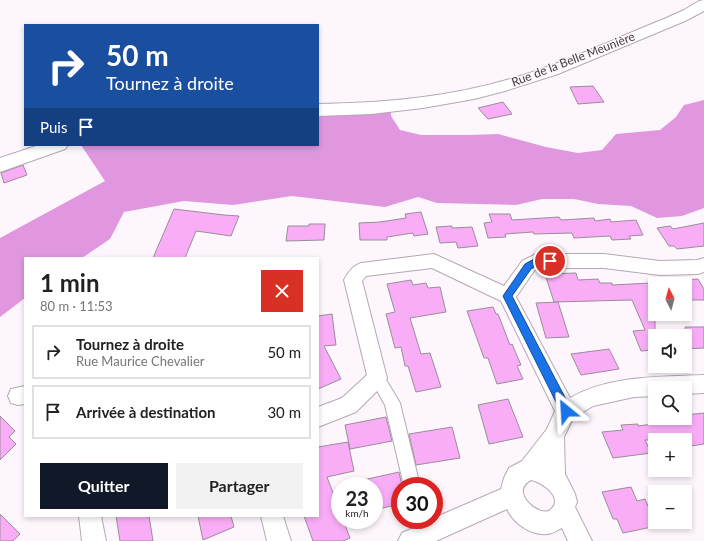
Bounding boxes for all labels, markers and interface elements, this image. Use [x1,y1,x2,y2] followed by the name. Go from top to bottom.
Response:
[509,29,637,89] street label: Rue de la Belle Meunière
[106,38,169,72] text: 50 m
[40,40,92,92] icon: right
[106,72,234,94] text: Tournez à droite
[75,116,97,138] icon: arrive
[40,118,67,136] text: Puis
[533,244,567,278] pin
[539,250,561,272] icon: arrive
[40,268,100,297] text: 1 min
[261,270,303,312] button: close
[648,277,692,321] north arrow
[648,277,692,529] map controls
[40,298,113,314] text: 80 m · 11:53
[648,329,692,373] button: sound
[76,335,184,353] text: Tournez à droite
[42,341,64,363] icon: right
[267,343,301,361] text: 50 m
[76,353,205,369] text: Rue Maurice Chevalier
[648,381,692,425] button: search
[545,390,587,432] position arrow
[42,401,64,423] icon: arrive
[76,403,215,421] text: Arrivée à destination
[267,403,301,421] text: 30 m
[648,433,692,477] button: +
[40,463,168,509] button: Quitter
[176,463,303,509] button: Partager
[391,477,443,529] speed limit sign: 30
[648,485,692,529] button: −
[345,486,369,510] text: 23
[345,507,369,519] text: km/h

